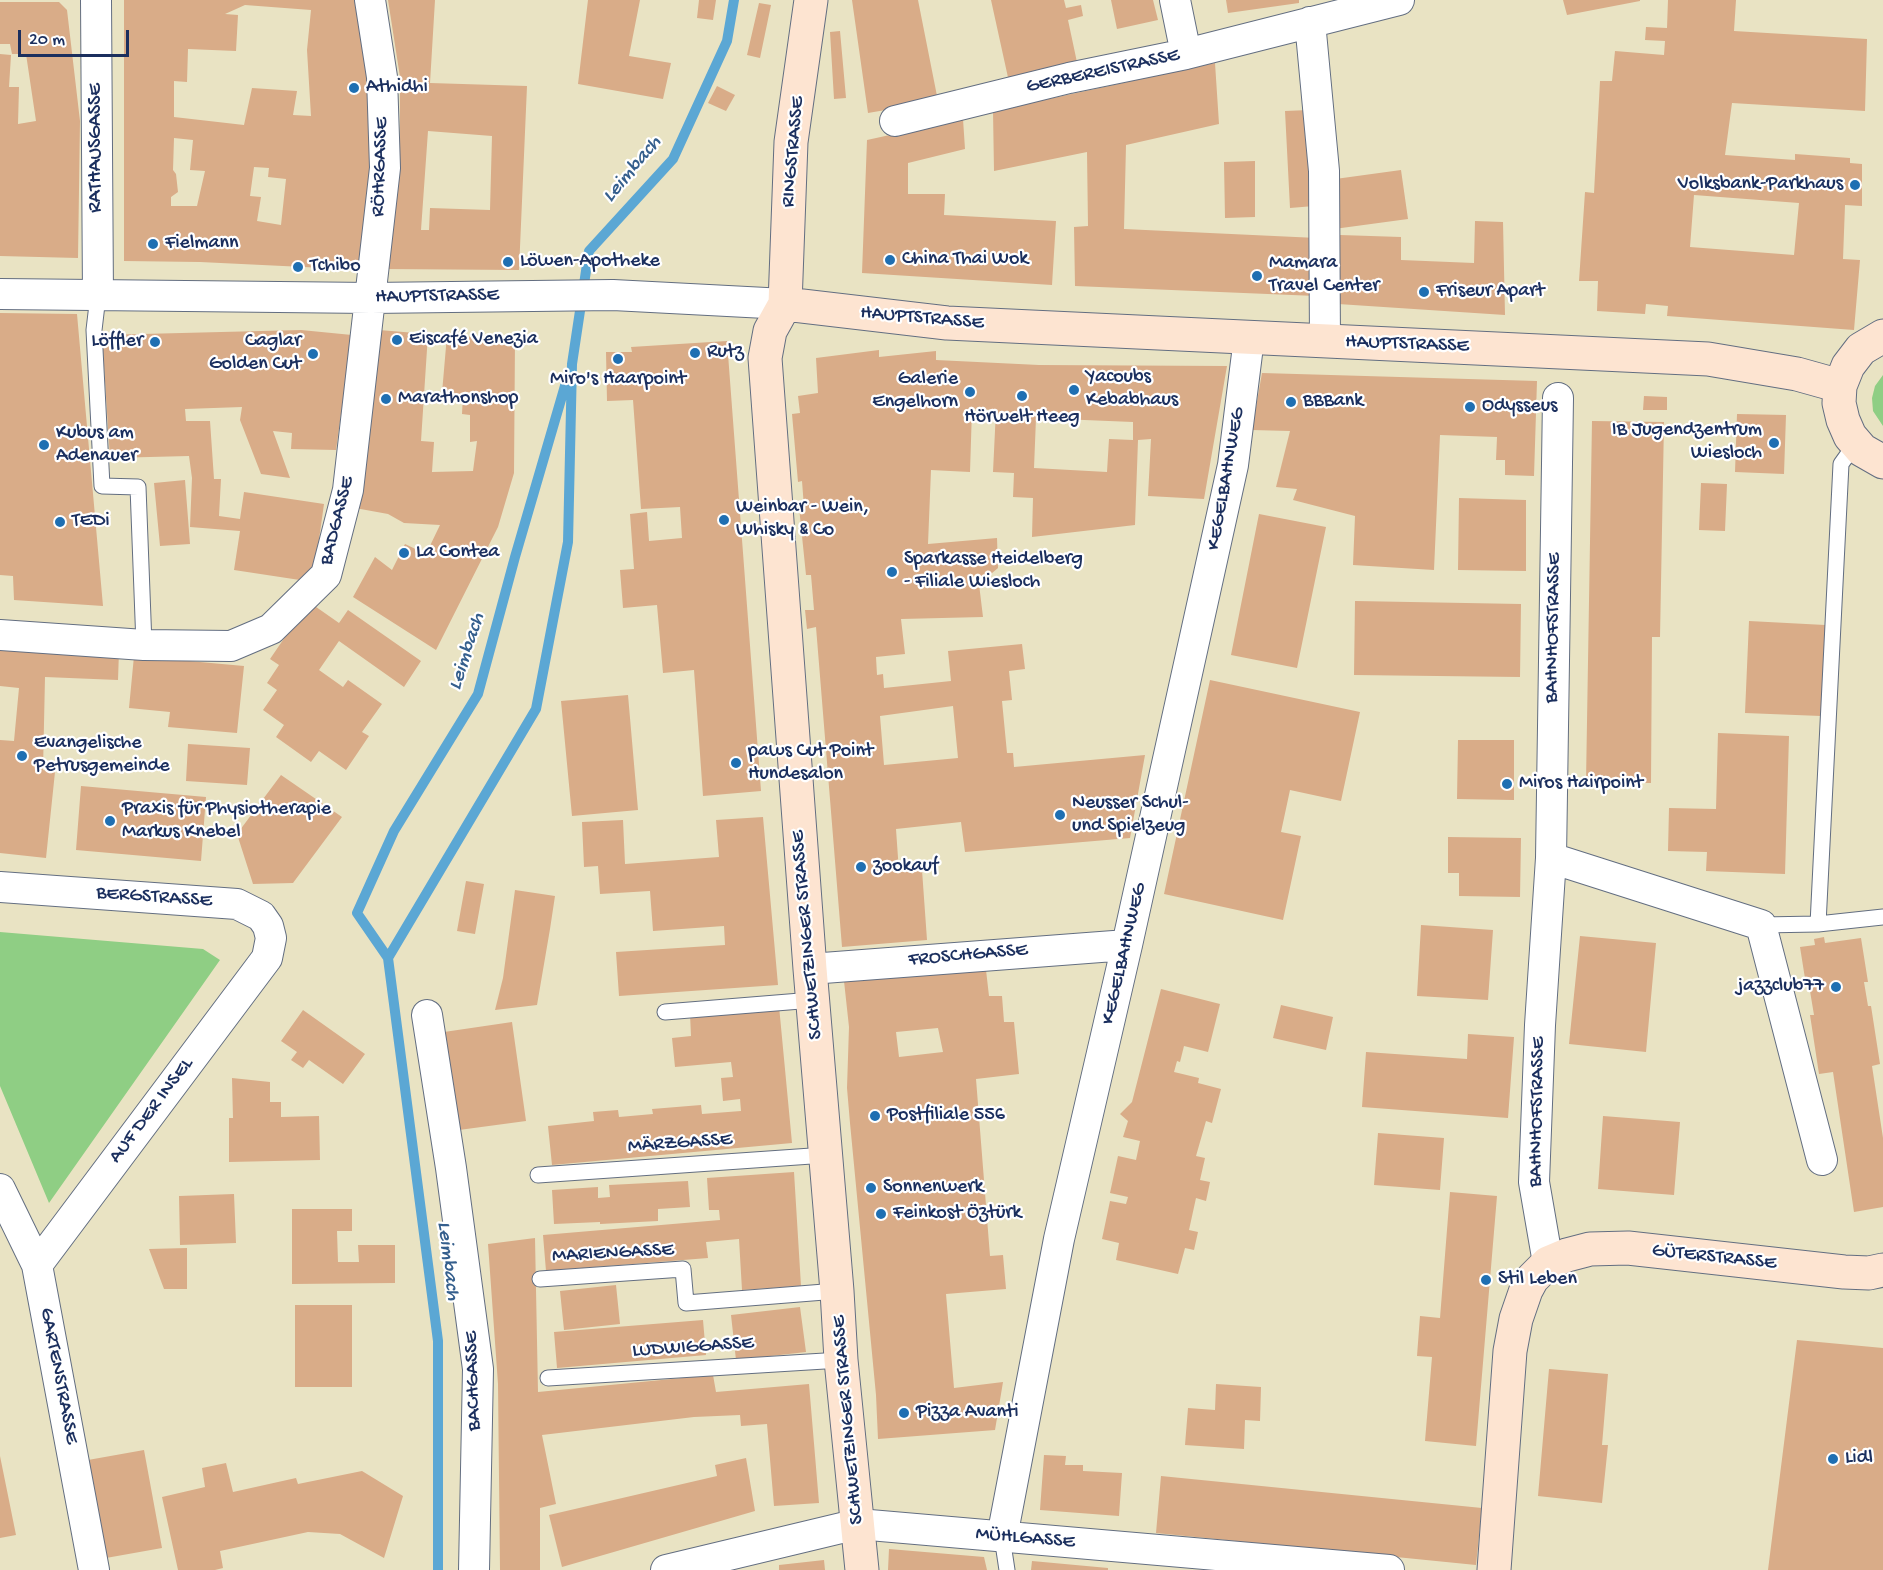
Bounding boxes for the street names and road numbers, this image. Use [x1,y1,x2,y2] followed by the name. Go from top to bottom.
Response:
[1024,44,1182,100] street label: GERBEREISTRASSE
[85,83,109,213] street label: RATHAUSGASSE
[777,96,811,208] street label: RINGSTRASSE
[367,117,395,217] street label: RÖHRGASSE
[375,284,499,310] street label: HAUPTSTRASSE
[859,302,985,336] street label: HAUPTSTRASSE
[1345,331,1469,359] street label: HAUPTSTRASSE
[1203,406,1251,552] street label: KEGELBAHNWEG
[315,474,361,568] street label: BADGASSE
[1541,553,1567,703] street label: BAHNHOFSTRASSE
[787,829,829,1041] street label: SCHWETZINGER STRASSE
[1097,881,1153,1027] street label: KEGELBAHNWEG
[95,882,213,914] street label: BERGSTRASSE
[907,939,1029,973] street label: FROSCHGASSE
[1525,1037,1551,1187] street label: BAHNHOFSTRASSE
[105,1053,199,1169] street label: AUF DER INSEL
[627,1128,733,1160] street label: MÄRZGASSE
[552,1239,674,1269] street label: MARIENGASSE
[1651,1240,1777,1276] street label: GÜTERSTRASSE
[33,1306,83,1446] street label: GARTENSTRASSE
[828,1314,870,1526] street label: SCHWETZINGER STRASSE
[460,1331,488,1431] street label: BACHGASSE
[631,1332,755,1364] street label: LUDWIGGASSE
[974,1523,1076,1555] street label: MÜHLGASSE

